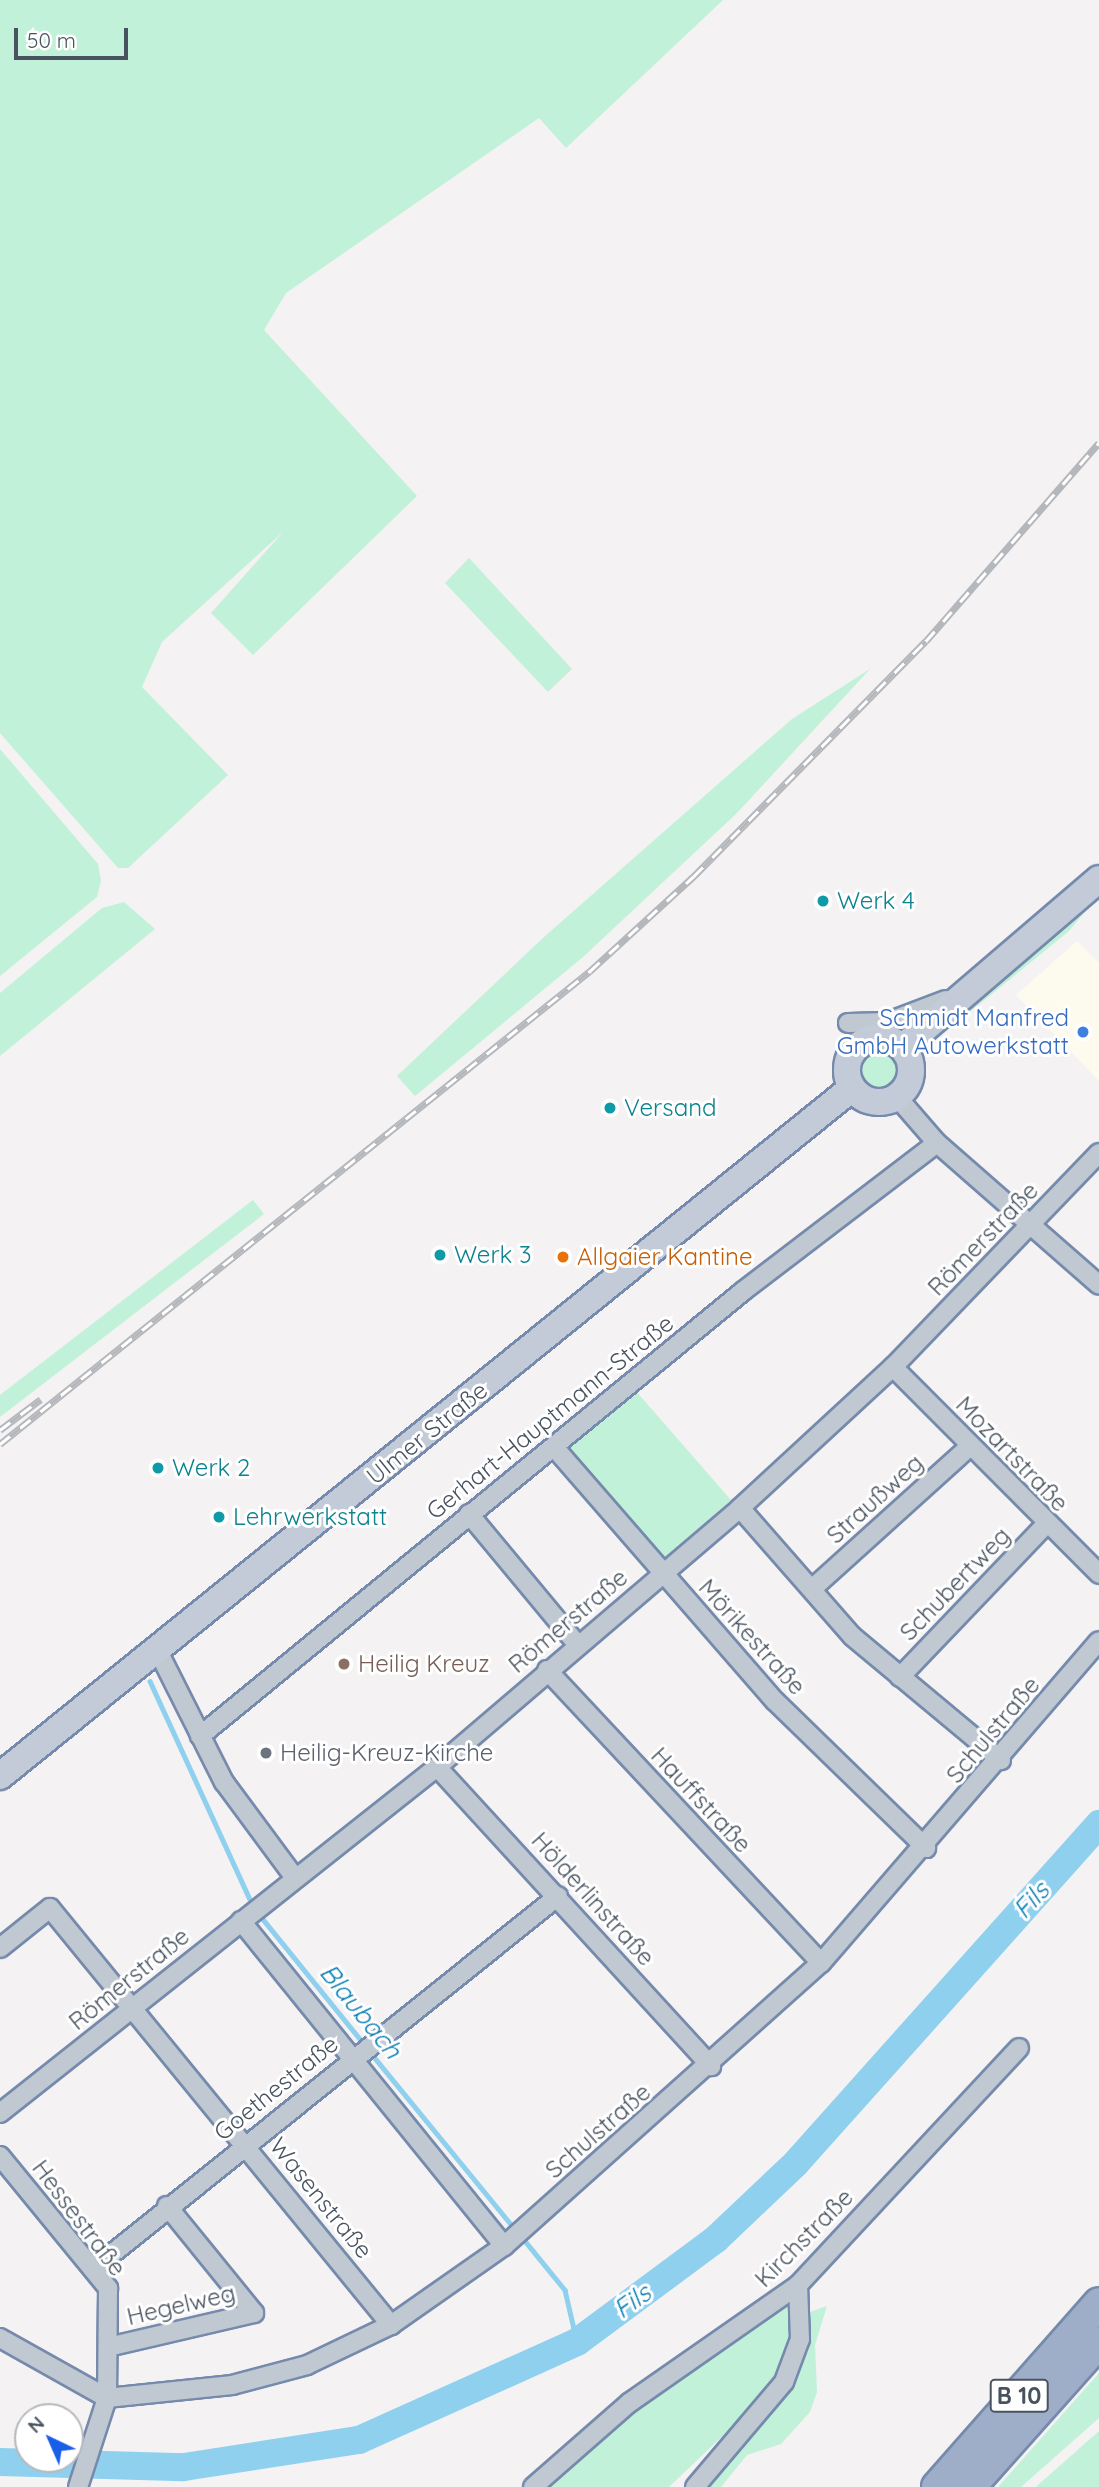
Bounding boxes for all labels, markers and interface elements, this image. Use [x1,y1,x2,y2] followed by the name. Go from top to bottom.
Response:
[18,14,131,58] scale bar
[27,27,76,53] text: 50 m
[837,887,915,915] place label: Werk 4
[815,893,831,909] marker: Werk 4
[837,1004,1069,1060] place label: Schmidt Manfred GmbH Autowerkstatt
[1075,1024,1091,1040] marker: Schmidt Manfred GmbH Autowerkstatt
[624,1094,717,1122] place label: Versand
[602,1100,618,1116] marker: Versand
[922,1176,1044,1302] street label: Römerstraße
[454,1241,532,1269] place label: Werk 3
[577,1243,753,1271] place label: Allgaier Kantine
[432,1247,448,1263] marker: Werk 3
[555,1249,571,1265] marker: Allgaier Kantine
[421,1309,679,1525] street label: Gerhart-Hauptmann-Straße
[361,1376,493,1490] street label: Ulmer Straße
[950,1390,1074,1518] street label: Mozartstraße
[821,1448,929,1550] street label: Straußweg
[172,1454,250,1482] place label: Werk 2
[150,1460,166,1476] marker: Werk 2
[233,1503,387,1531] place label: Lehrwerkstatt
[211,1509,227,1525] marker: Lehrwerkstatt
[894,1521,1016,1647] street label: Schubertweg
[503,1563,633,1679] street label: Römerstraße
[693,1573,811,1701] street label: Mörikestraße
[358,1650,490,1678] place label: Heilig Kreuz
[336,1656,352,1672] marker: Heilig Kreuz
[940,1671,1046,1789] street label: Schulstraße
[280,1739,493,1767] place label: Heilig-Kreuz-Kirche
[645,1741,757,1859] street label: Hauffstraße
[258,1745,274,1761] marker: Heilig-Kreuz-Kirche
[525,1826,661,1972] street label: Hölderlinstraße
[1007,1875,1055,1925] water label: Fils
[63,1922,195,2036] street label: Römerstraße
[313,1957,409,2065] water label: Blaubach
[208,2029,344,2147] street label: Goethestraße
[540,2078,656,2184] street label: Schulstraße
[263,2132,379,2264] street label: Wasenstraße
[26,2154,132,2282] street label: Hessestraße
[749,2183,859,2293] street label: Kirchstraße
[607,2277,657,2325] water label: Fils
[124,2279,238,2331] street label: Hegelweg
[989,2376,1049,2416] road number: B 10
[14,2403,84,2473] north arrow
[22,2411,49,2438] text: N

